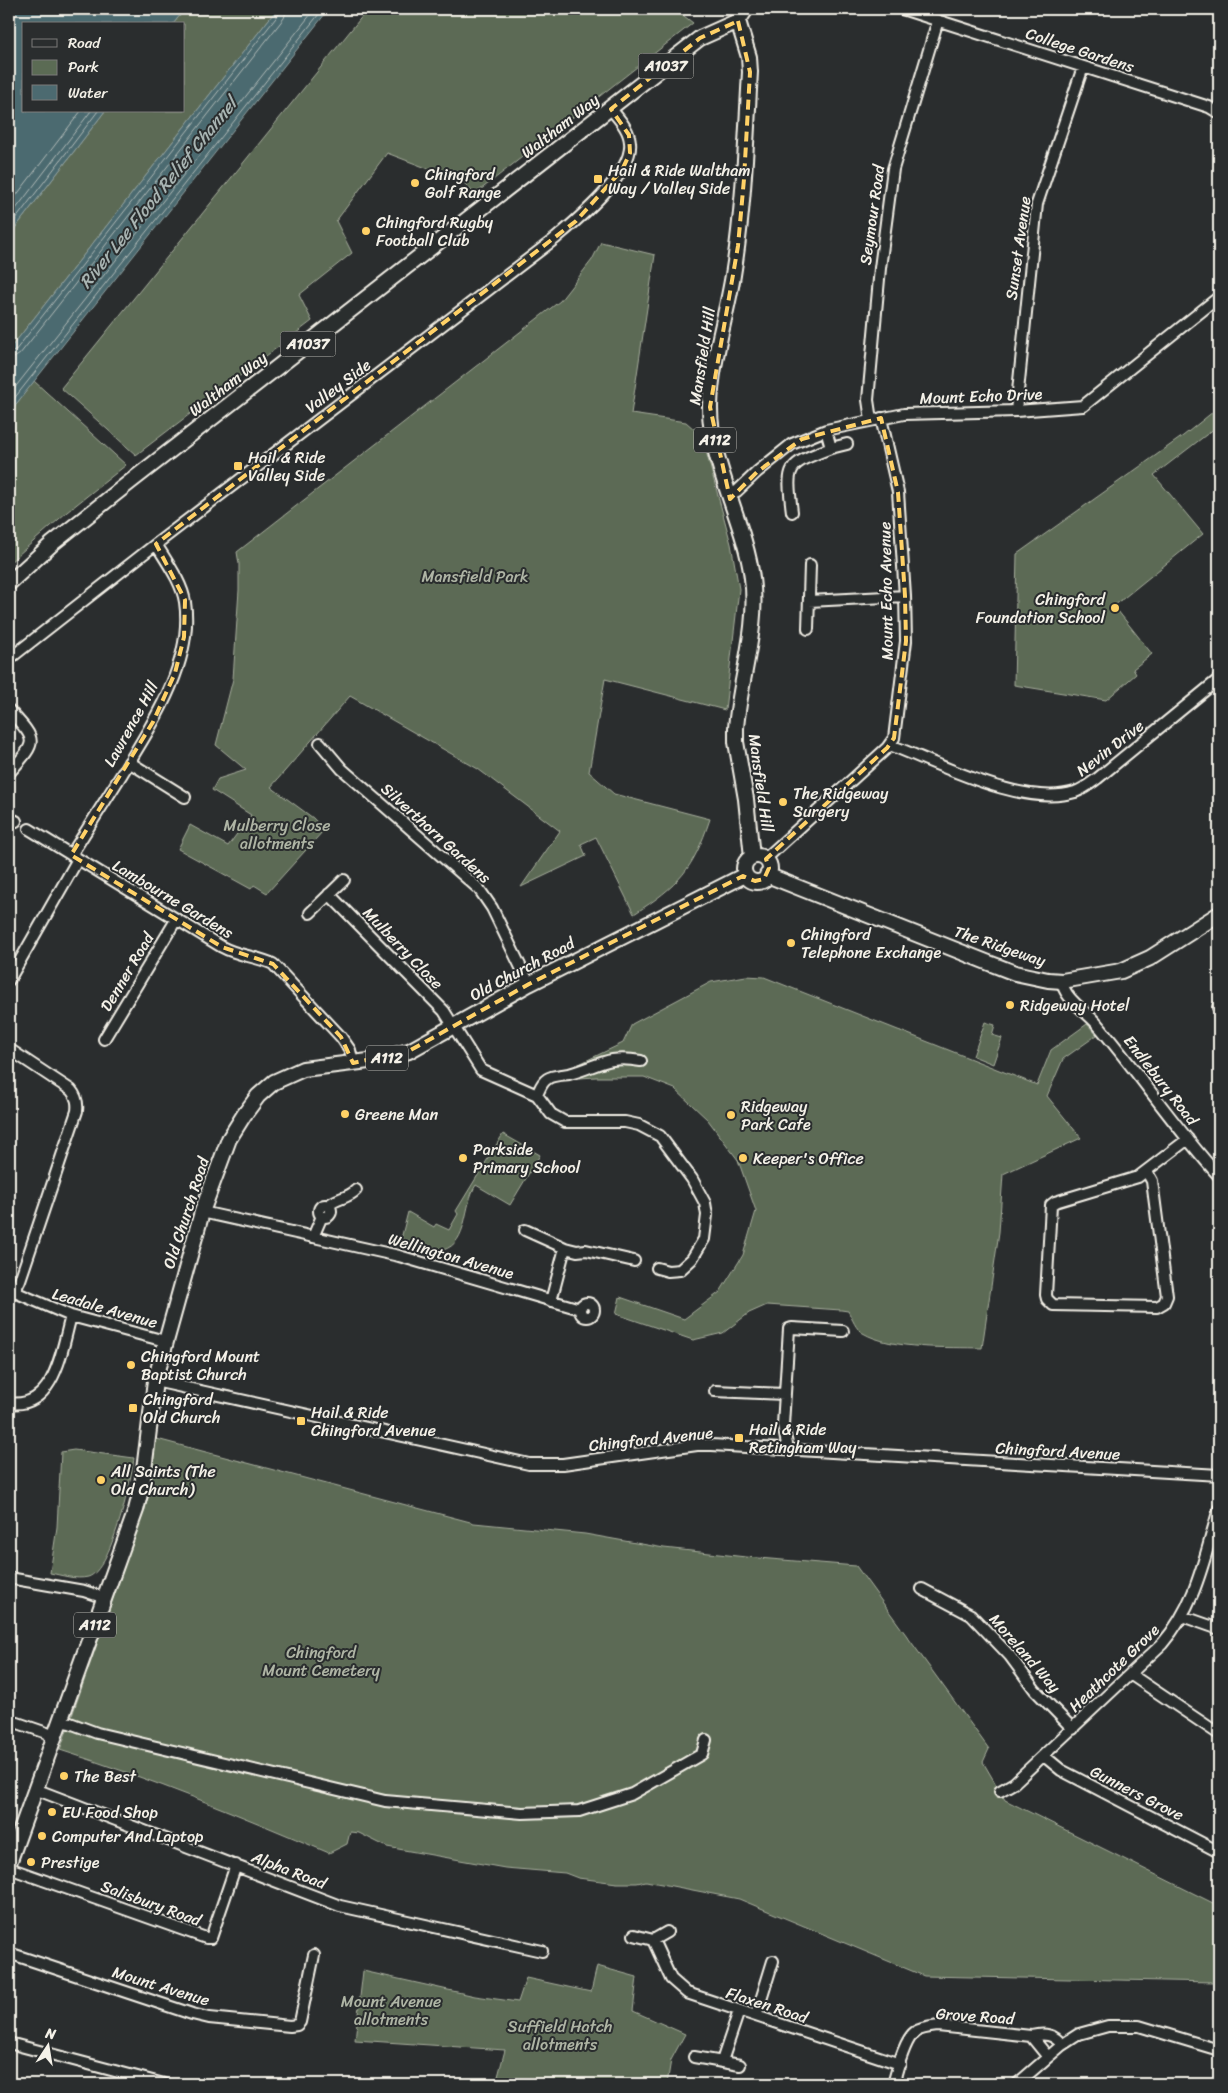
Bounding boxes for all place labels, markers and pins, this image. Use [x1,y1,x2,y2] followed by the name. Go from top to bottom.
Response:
[608,156,751,203] place label: Hail & Ride Waltham Way / Valley Side
[425,160,501,207] place label: Chingford Golf Range
[592,173,604,185] marker: Hail & Ride Waltham Way / Valley Side
[409,177,421,189] marker: Chingford Golf Range
[376,208,494,255] place label: Chingford Rugby Football Club
[360,225,372,237] marker: Chingford Rugby Football Club
[248,443,326,490] place label: Hail & Ride Valley Side
[232,460,244,472] marker: Hail & Ride Valley Side
[976,585,1107,632] place label: Chingford Foundation School
[1109,602,1121,614] marker: Chingford Foundation School
[793,779,889,826] place label: The Ridgeway Surgery
[777,796,789,808] marker: The Ridgeway Surgery
[801,920,941,967] place label: Chingford Telephone Exchange
[785,937,797,949] marker: Chingford Telephone Exchange
[1020,991,1130,1020] place label: Ridgeway Hotel
[1004,999,1016,1011] marker: Ridgeway Hotel
[741,1092,811,1139] place label: Ridgeway Park Cafe
[355,1100,439,1129] place label: Greene Man
[339,1108,351,1120] marker: Greene Man
[725,1109,737,1121] marker: Ridgeway Park Cafe
[473,1135,581,1182] place label: Parkside Primary School
[753,1144,864,1173] place label: Keeper's Office
[457,1152,469,1164] marker: Parkside Primary School
[737,1152,749,1164] marker: Keeper's Office
[141,1342,260,1389] place label: Chingford Mount Baptist Church
[125,1359,137,1371] marker: Chingford Mount Baptist Church
[143,1385,220,1432] place label: Chingford Old Church
[311,1398,436,1445] place label: Hail & Ride Chingford Avenue
[127,1402,139,1414] marker: Chingford Old Church
[295,1415,307,1427] marker: Hail & Ride Chingford Avenue
[749,1415,857,1462] place label: Hail & Ride Retingham Way
[733,1432,745,1444] marker: Hail & Ride Retingham Way
[110,1457,216,1504] place label: All Saints (The Old Church)
[95,1474,107,1486] marker: All Saints (The Old Church)
[74,1762,137,1791] place label: The Best
[58,1770,70,1782] marker: The Best
[62,1798,158,1827] place label: EU Food Shop
[46,1806,58,1818] marker: EU Food Shop
[52,1822,204,1851] place label: Computer And Laptop
[36,1830,48,1842] marker: Computer And Laptop
[41,1848,100,1877] place label: Prestige
[25,1856,37,1868] marker: Prestige

